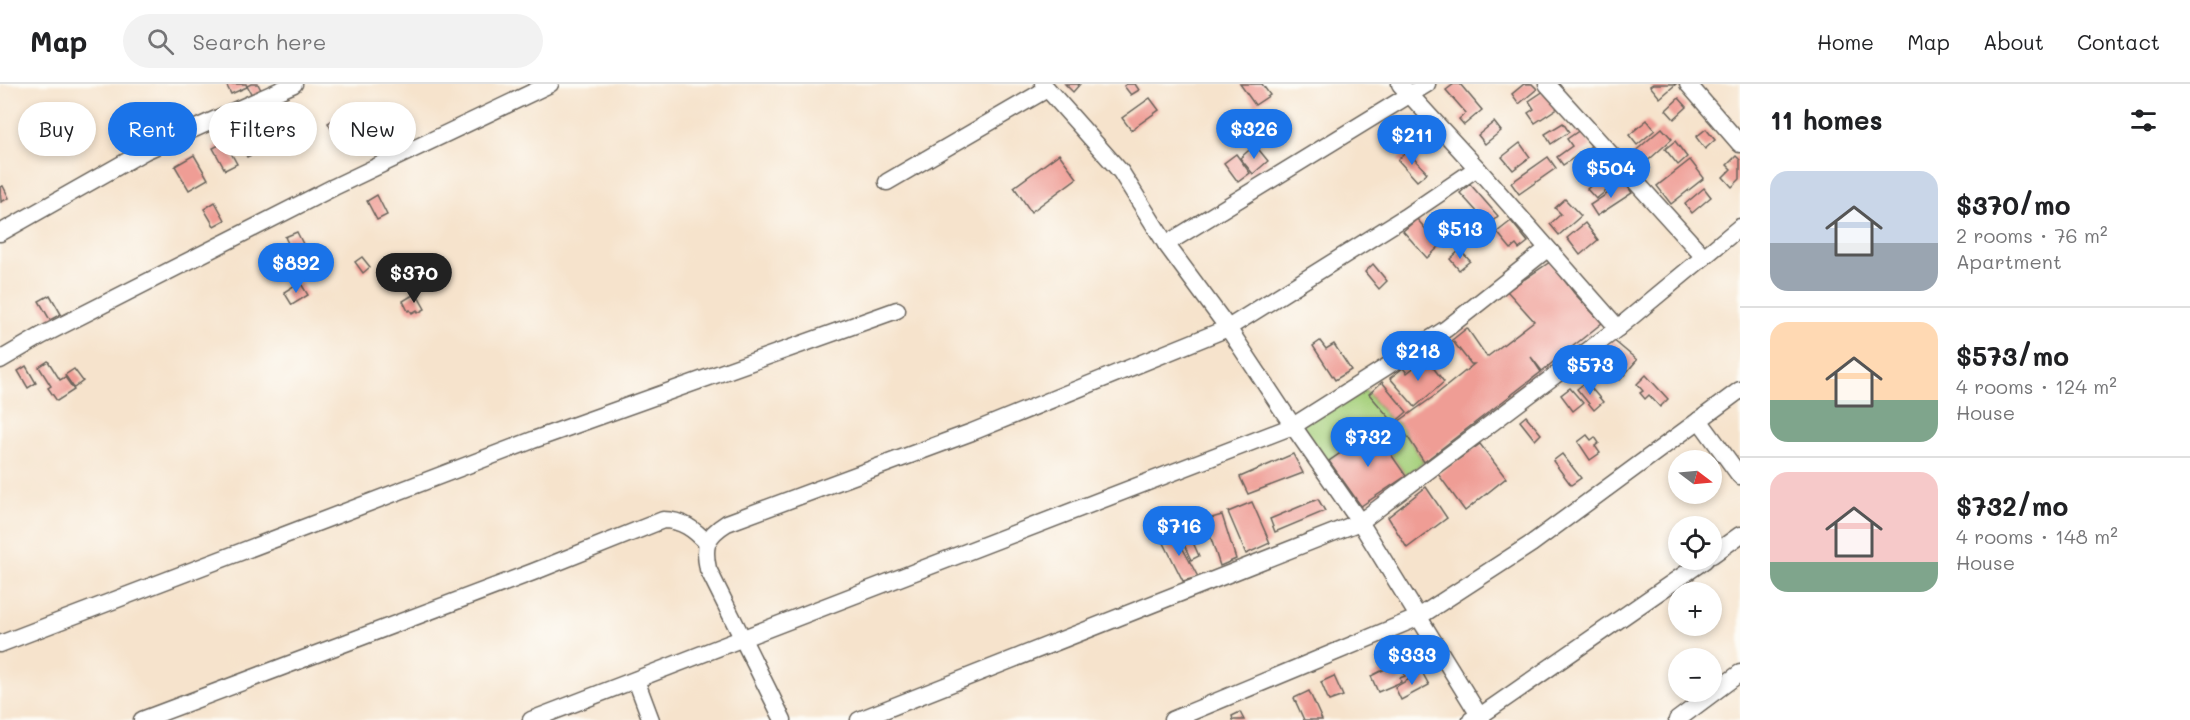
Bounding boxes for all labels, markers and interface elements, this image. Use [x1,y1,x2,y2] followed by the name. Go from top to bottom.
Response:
[123,14,543,68] search box
[30,23,87,59] text: Map
[144,25,177,58] icon: search
[192,27,326,56] text: Search here
[1817,28,1874,55] text: Home
[1907,28,1950,55] text: Map
[1983,28,2044,55] text: About
[2077,28,2160,55] text: Contact
[18,102,96,156] chip: Buy
[108,102,197,156] chip: Rent
[209,102,317,156] chip: Filters
[329,102,416,156] chip: New
[1770,103,1883,137] text: 11 homes
[2127,104,2160,137] icon: filters
[1218,109,1290,160] pin: $326
[1230,115,1278,141] text: $326
[1376,115,1448,166] pin: $211
[1391,121,1433,147] text: $211
[1575,148,1647,199] pin: $504
[1586,154,1636,180] text: $504
[1956,188,2070,222] text: $370/mo
[1818,195,1890,267] icon: home
[1424,209,1496,260] pin: $513
[1438,215,1482,241] text: $513
[1956,222,2108,248] text: 2 rooms · 76 m²
[260,243,332,294] pin: $892
[1956,248,2062,274] text: Apartment
[272,249,320,275] text: $892
[378,253,450,304] pin: $370
[390,259,438,285] text: $370
[1382,331,1454,382] pin: $218
[1396,337,1440,363] text: $218
[1956,339,2069,373] text: $573/mo
[1554,345,1626,396] pin: $573
[1818,346,1890,418] icon: home
[1566,351,1614,377] text: $573
[1956,373,2117,399] text: 4 rooms · 124 m²
[1956,399,2015,425] text: House
[1332,417,1404,468] pin: $732
[1345,423,1391,449] text: $732
[1668,450,1722,504] north arrow
[1668,450,1722,702] map controls
[1956,489,2068,523] text: $732/mo
[1818,496,1890,568] icon: home
[1143,506,1215,557] pin: $716
[1157,512,1201,538] text: $716
[1668,516,1722,570] button: locate
[1956,523,2118,549] text: 4 rooms · 148 m²
[1956,549,2015,575] text: House
[1668,582,1722,636] button: +
[1376,635,1448,686] pin: $333
[1388,641,1436,667] text: $333
[1668,648,1722,702] button: −

